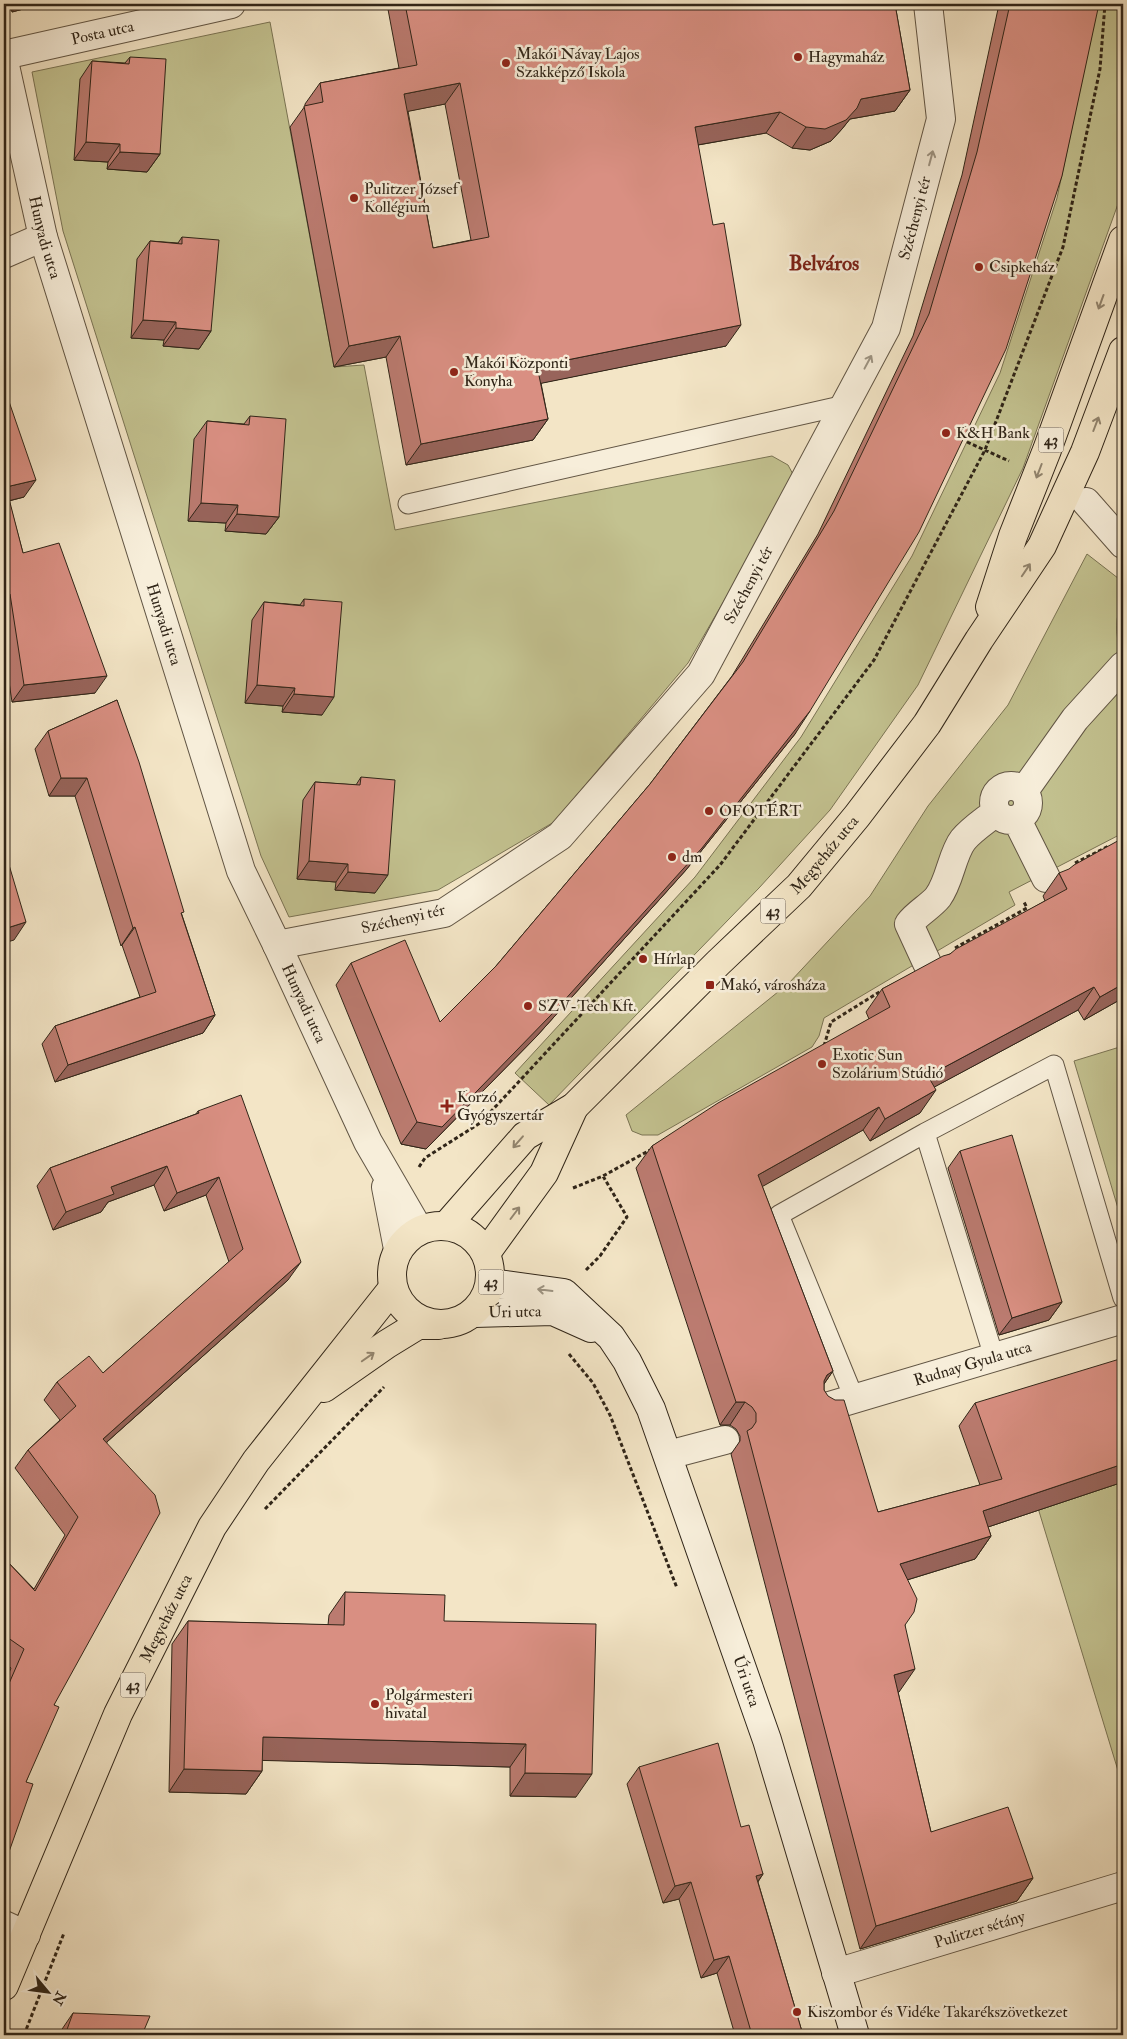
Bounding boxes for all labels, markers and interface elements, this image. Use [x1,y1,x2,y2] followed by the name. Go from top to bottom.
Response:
[69,16,136,50] street label: Posta utca
[516,44,640,83] place label: Makói Návay Lajos Szakképző Iskola
[808,47,885,67] place label: Hagymaház
[792,51,804,63] marker: Hagymaház
[500,57,512,69] marker: Makói Návay Lajos Szakképző Iskola
[927,150,936,166] one-way arrow
[894,174,935,262] street label: Széchenyi tér
[364,179,461,217] place label: Pulitzer József Kollégium
[348,192,360,204] marker: Pulitzer József Kollégium
[24,194,66,282] street label: Hunyadi utca
[789,250,859,277] district label: Belváros
[989,257,1055,278] place label: Csipkeház
[973,261,985,273] marker: Csipkeház
[1096,294,1105,310] one-way arrow
[464,353,568,391] place label: Makói Központi Konyha
[864,355,873,370] one-way arrow
[448,366,460,378] marker: Makói Központi Konyha
[1092,416,1101,431] one-way arrow
[956,423,1030,443] place label: K&H Bank
[940,427,952,439] marker: K&H Bank
[1038,428,1064,452] road number: 43
[1034,463,1043,479] one-way arrow
[720,543,778,627] street label: Széchenyi tér
[1021,563,1031,577] one-way arrow
[142,581,186,668] street label: Hunyadi utca
[719,800,801,821] place label: OFOTÉRT
[703,805,715,817] marker: OFOTÉRT
[787,811,863,899] street label: Megyeház utca
[682,847,703,867] place label: dm
[666,851,678,863] marker: dm
[760,898,786,924] road number: 43
[359,900,447,938] street label: Széchenyi tér
[653,949,695,970] place label: Hírlap
[637,953,649,965] marker: Hírlap
[277,961,331,1046] street label: Hunyadi utca
[720,975,826,995] place label: Makó, városháza
[704,979,716,991] marker: Makó, városháza
[538,996,636,1016] place label: SZV-Tech Kft.
[522,1000,534,1012] marker: SZV-Tech Kft.
[832,1045,944,1083] place label: Exotic Sun Szolárium Stúdió
[816,1058,828,1070] marker: Exotic Sun Szolárium Stúdió
[457,1087,544,1125] place label: Korzó Gyógyszertár
[441,1100,453,1112] marker: Korzó Gyógyszertár
[513,1136,524,1149] one-way arrow
[510,1207,521,1220] one-way arrow
[478,1270,504,1294] road number: 43
[537,1285,553,1295] one-way arrow
[488,1301,542,1323] street label: Úri utca
[911,1337,1034,1391] street label: Rudnay Gyula utca
[361,1351,375,1362] one-way arrow
[136,1571,197,1666] street label: Megyeház utca
[728,1653,765,1710] street label: Úri utca
[120,1672,146,1698] road number: 43
[385,1685,473,1723] place label: Polgármesteri hivatal
[369,1698,381,1710] marker: Polgármesteri hivatal
[932,1906,1028,1953] street label: Pulitzer sétány
[22,1966,72,2016] north arrow
[48,1988,70,2008] text: N
[807,2002,1068,2022] place label: Kiszombor és Vidéke Takarékszövetkezet
[791,2006,803,2018] marker: Kiszombor és Vidéke Takarékszövetkezet

